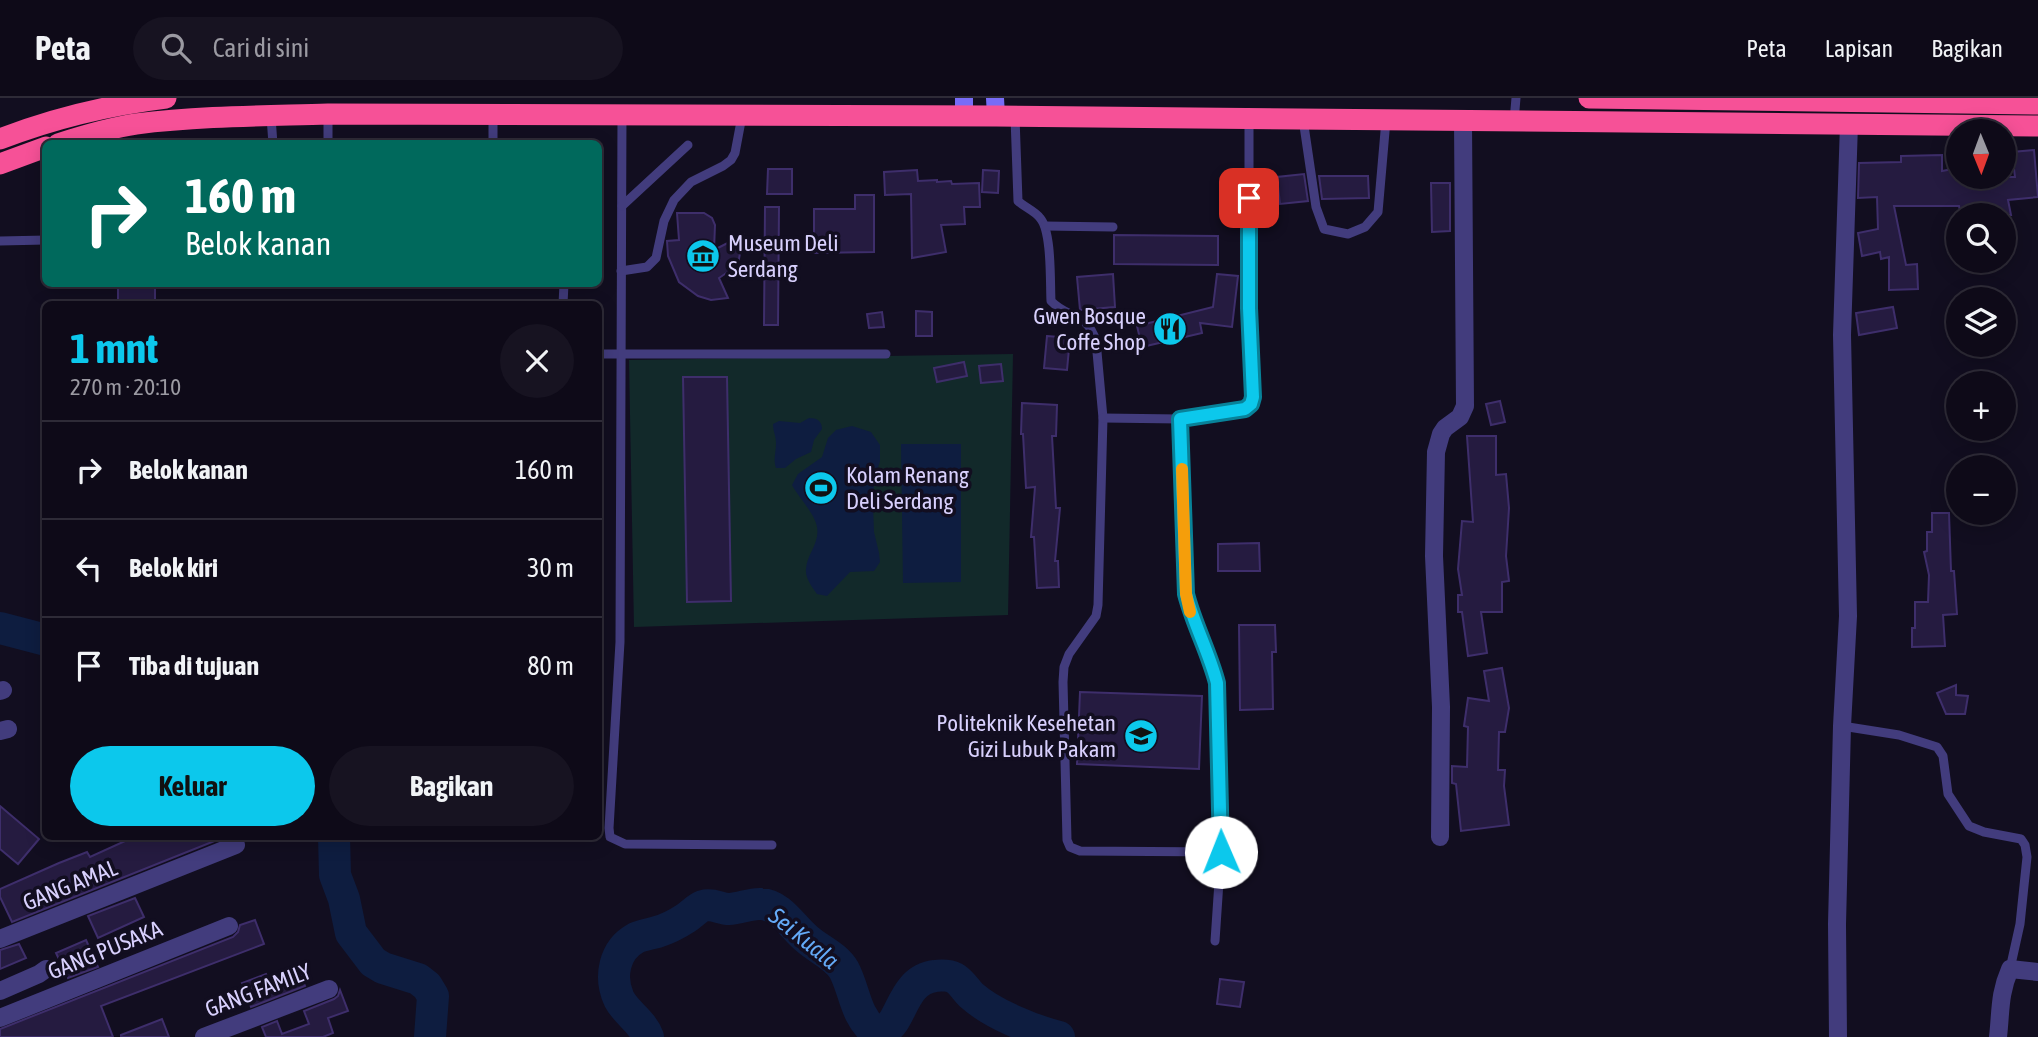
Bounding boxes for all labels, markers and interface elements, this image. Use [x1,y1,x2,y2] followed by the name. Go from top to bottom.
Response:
[133,17,623,80] search box
[35,29,91,67] text: Peta
[157,29,195,67] icon: search
[213,33,309,63] text: Cari di sini
[1746,35,1787,62] text: Peta
[1825,35,1893,62] text: Lapisan
[1931,35,2003,62] text: Bagikan
[1946,119,2016,189] north arrow
[1946,119,2016,525] map controls
[185,167,296,223] text: 160 m
[70,168,161,259] icon: right
[1219,168,1279,228] pin
[1230,179,1268,217] icon: arrive
[1946,203,2016,273] button: search
[185,225,331,262] text: Belok kanan
[728,230,839,282] place label: Museum Deli Serdang
[684,237,722,275] museum icon: Museum Deli Serdang
[1946,287,2016,357] button: layers
[1033,303,1146,355] place label: Gwen Bosque Coffe Shop
[1151,310,1189,348] restaurant icon: Gwen Bosque Coffe Shop
[70,324,158,372] text: 1 mnt
[500,324,574,398] button: close
[1946,371,2016,441] button: +
[70,374,181,400] text: 270 m · 20:10
[70,451,108,489] icon: right
[129,455,248,485] text: Belok kanan
[515,455,574,485] text: 160 m
[1946,455,2016,525] button: −
[846,462,969,514] place label: Kolam Renang Deli Serdang
[802,469,840,507] sports icon: Kolam Renang Deli Serdang
[70,549,108,587] icon: left
[129,553,218,583] text: Belok kiri
[527,553,574,583] text: 30 m
[70,647,108,685] icon: arrive
[129,651,259,681] text: Tiba di tujuan
[527,651,574,681] text: 80 m
[936,710,1116,762] place label: Politeknik Kesehetan Gizi Lubuk Pakam
[1122,717,1160,755] school or university icon: Politeknik Kesehetan Gizi Lubuk Pakam
[70,746,315,826] button: Keluar
[329,746,574,826] button: Bagikan
[1184,815,1258,889] position arrow
[19,854,121,916] street label: GANG AMAL
[763,901,844,974] water label: Sei Kuala
[44,915,166,985] street label: GANG PUSAKA
[201,958,315,1022] street label: GANG FAMILY

